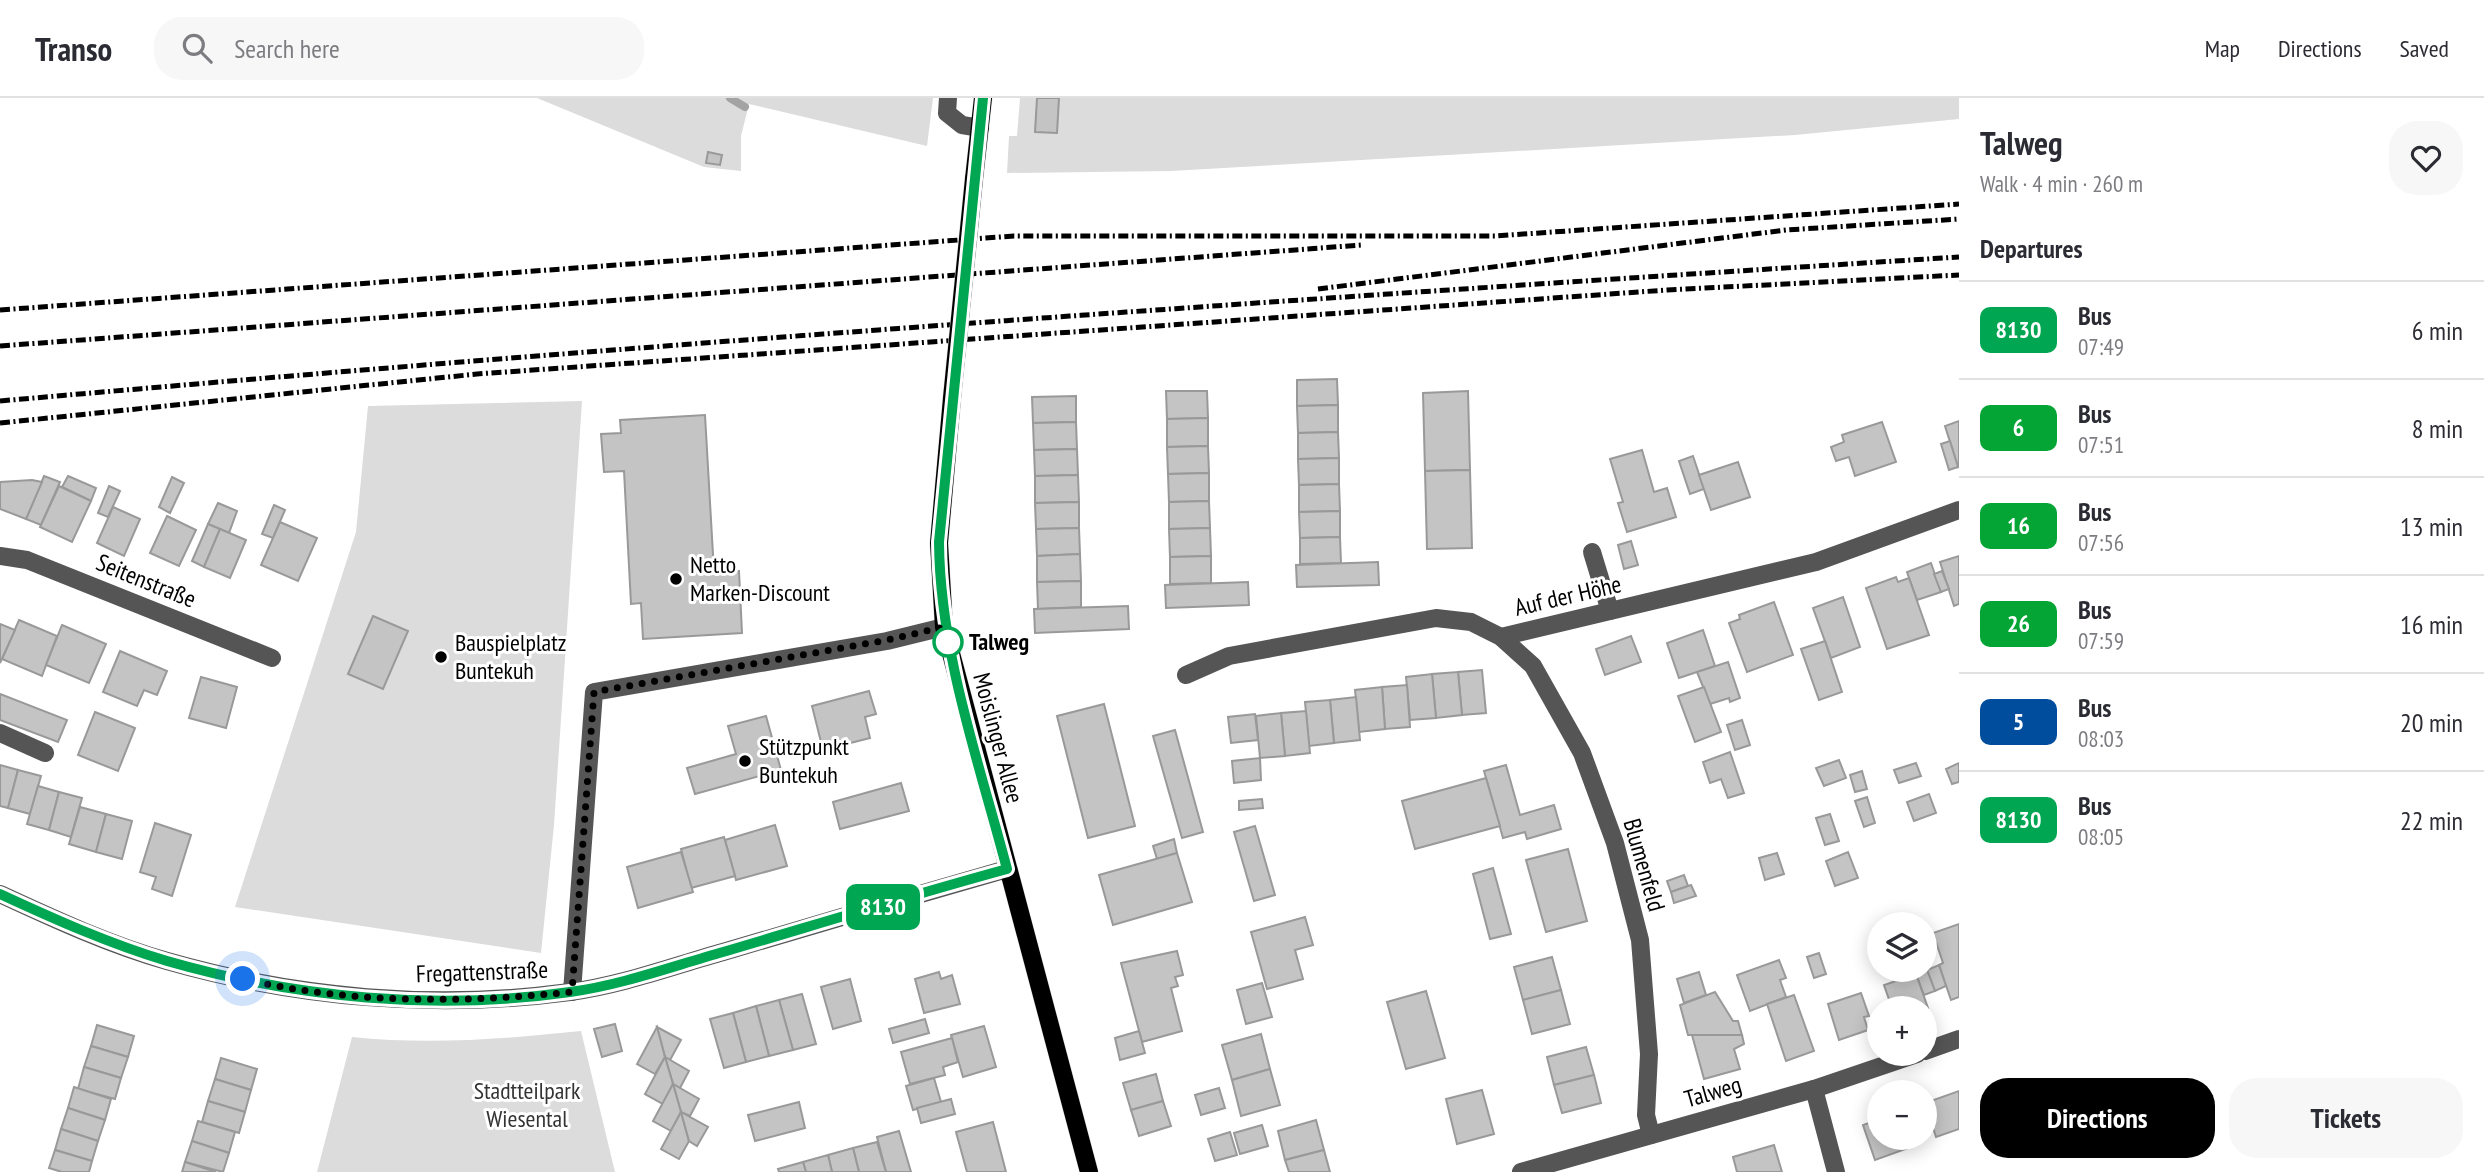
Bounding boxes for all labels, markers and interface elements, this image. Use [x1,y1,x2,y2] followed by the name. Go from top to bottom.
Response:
[154,17,644,80] search box
[35,27,112,70] text: Transo
[178,29,216,67] icon: search
[234,32,340,65] text: Search here
[2205,33,2240,64] text: Map
[2278,33,2362,64] text: Directions
[2400,33,2449,64] text: Saved
[1980,121,2063,164] text: Talweg
[2389,121,2463,195] button: heart
[1980,169,2143,198] text: Walk · 4 min · 260 m
[1980,232,2083,265] text: Departures
[2078,299,2111,332] text: Bus
[1996,314,2041,345] text: 8130
[2412,314,2463,347] text: 6 min
[2078,332,2124,361] text: 07:49
[2078,397,2111,430] text: Bus
[2013,412,2024,443] text: 6
[2412,412,2463,445] text: 8 min
[2078,430,2124,459] text: 07:51
[2078,495,2111,528] text: Bus
[2007,510,2030,541] text: 16
[2400,510,2463,543] text: 13 min
[2078,528,2124,557] text: 07:56
[92,547,201,615] street label: Seitenstraße
[690,549,830,608] place label: Netto Marken-Discount
[1511,568,1624,623] street label: Auf der Höhe
[668,571,684,587] marker: Netto Marken-Discount
[2078,593,2111,626] text: Bus
[2007,608,2030,639] text: 26
[2400,608,2463,641] text: 16 min
[969,626,1029,657] place label: Talweg
[2078,626,2124,655] text: 07:59
[455,627,566,686] place label: Bauspielplatz Buntekuh
[933,627,963,657] marker: Talweg
[433,649,449,665] marker: Bauspielplatz Buntekuh
[966,669,1031,806] street label: Moislinger Allee
[2078,691,2111,724] text: Bus
[2013,706,2024,737] text: 5
[2400,706,2463,739] text: 20 min
[2078,724,2124,753] text: 08:03
[759,731,849,790] place label: Stützpunkt Buntekuh
[737,753,753,769] marker: Stützpunkt Buntekuh
[2078,789,2111,822] text: Bus
[1996,804,2041,835] text: 8130
[2400,804,2463,837] text: 22 min
[1616,815,1673,915] street label: Blumenfeld
[2078,822,2124,851] text: 08:05
[834,884,932,930] line badge: 8130
[860,891,906,922] text: 8130
[1867,912,1937,1150] map controls
[1867,912,1937,982] button: layers
[415,954,549,989] street label: Fregattenstraße
[225,961,260,996] your location
[1867,996,1937,1066] button: +
[1681,1069,1745,1114] street label: Talweg
[474,1075,581,1134] park label: Stadtteilpark Wiesental
[1980,1078,2215,1158] button: Directions
[2229,1078,2463,1158] button: Tickets
[1867,1080,1937,1150] button: −

